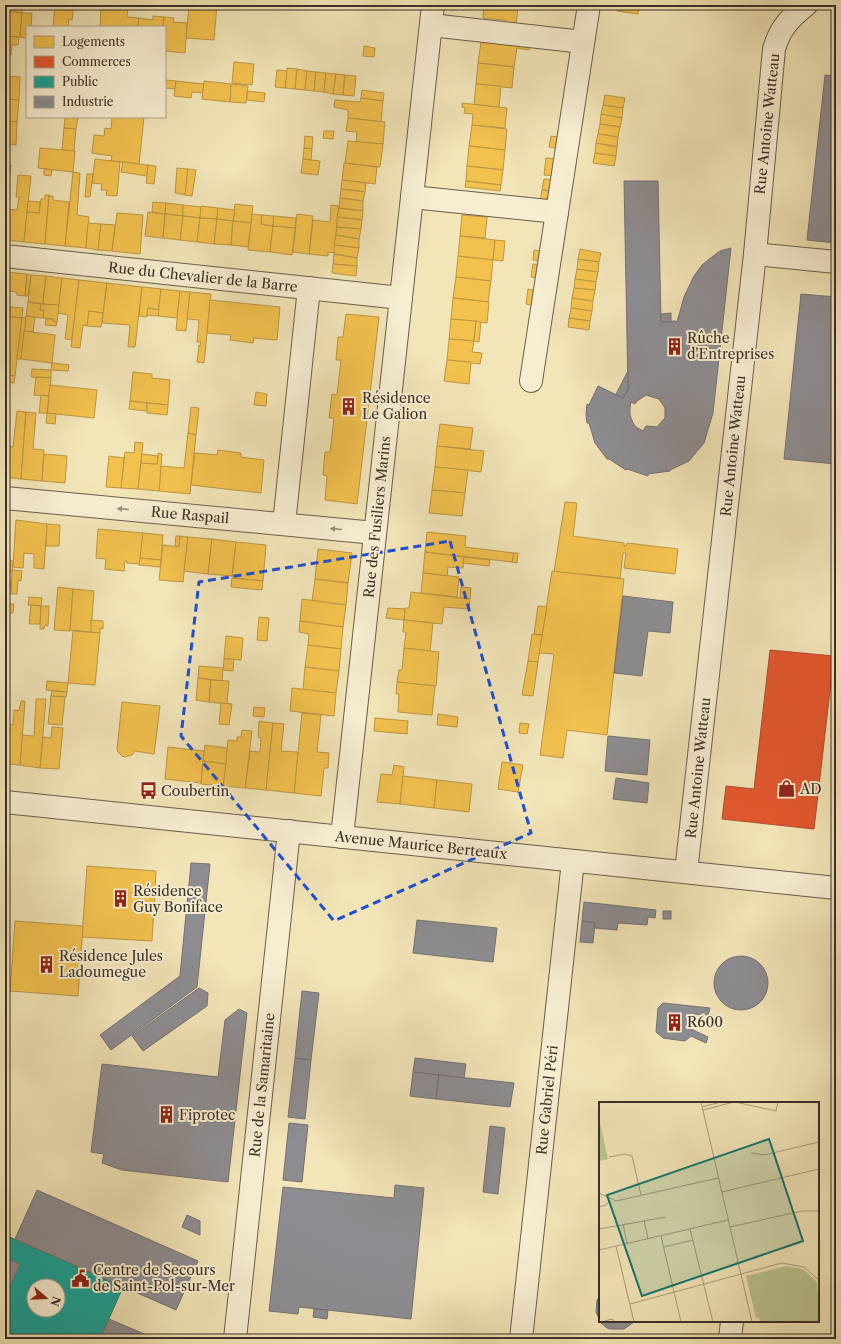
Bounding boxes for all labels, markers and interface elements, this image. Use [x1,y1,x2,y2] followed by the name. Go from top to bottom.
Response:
[26,26,166,118] legend
[62,34,125,49] text: Logements
[751,52,783,195] street label: Rue Antoine Watteau
[62,54,131,69] text: Commerces
[62,74,98,89] text: Public
[62,94,114,109] text: Industrie
[107,258,299,296] street label: Rue du Chevalier de la Barre
[687,329,774,363] place label: Rûche d'Entreprises
[664,336,684,356] building icon: Rûche d'Entreprises
[717,374,749,517] street label: Rue Antoine Watteau
[362,389,431,423] place label: Résidence Le Galion
[339,396,359,416] building icon: Résidence Le Galion
[360,435,394,599] street label: Rue des Fusiliers Marins
[150,503,230,527] street label: Rue Raspail
[117,505,129,512] one-way arrow
[330,526,342,532] one-way arrow
[682,696,714,839] street label: Rue Antoine Watteau
[777,779,797,799] shop icon: AD
[799,780,822,798] place label: AD
[138,781,158,801] bus stop icon: Coubertin
[161,782,229,800] place label: Coubertin
[333,827,509,863] street label: Avenue Maurice Berteaux
[133,882,223,916] place label: Résidence Guy Boniface
[110,889,130,909] building icon: Résidence Guy Boniface
[59,947,163,981] place label: Résidence Jules Ladoumegue
[36,954,56,974] building icon: Résidence Jules Ladoumegue
[245,1012,279,1158] street label: Rue de la Samaritaine
[664,1012,684,1032] building icon: R600
[687,1013,723,1031] place label: R600
[532,1044,562,1156] street label: Rue Gabriel Péri
[599,1102,819,1322] inset map
[156,1105,176,1125] building icon: Fiprotec
[179,1106,235,1124] place label: Fiprotec
[93,1261,235,1295] place label: Centre de Secours de Saint-Pol-sur-Mer
[70,1268,90,1288] public building icon: Centre de Secours de Saint-Pol-sur-Mer
[26,1278,66,1318] north arrow
[47,1294,64,1308] text: N

